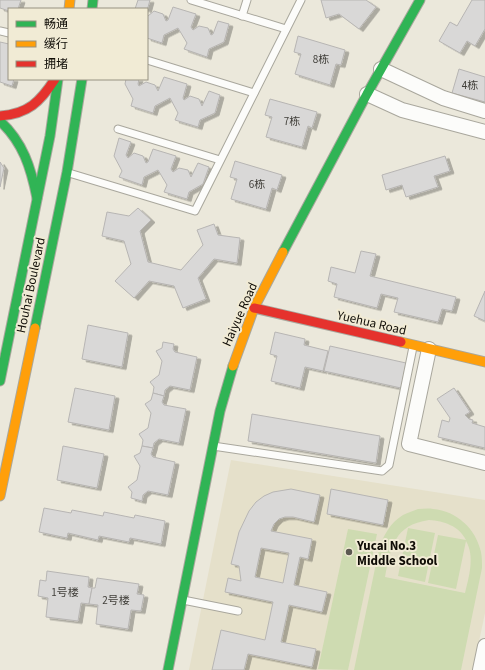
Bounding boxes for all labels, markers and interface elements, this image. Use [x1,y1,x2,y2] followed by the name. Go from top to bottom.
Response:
[8,8,148,80] legend
[44,16,68,33] text: 畅通
[44,36,68,53] text: 缓行
[313,52,329,67] house number: 8栋
[44,56,68,73] text: 拥堵
[462,78,478,93] house number: 4栋
[284,114,300,129] house number: 7栋
[249,177,265,192] house number: 6栋
[12,236,50,335] street label: Houhai Boulevard
[218,280,262,349] street label: Haiyue Road
[334,306,408,340] street label: Yuehua Road
[356,537,438,570] place label: Yucai No.3 Middle School
[344,547,354,557] marker: Yucai No.3 Middle School
[51,585,79,600] house number: 1号楼
[102,593,130,608] house number: 2号楼

